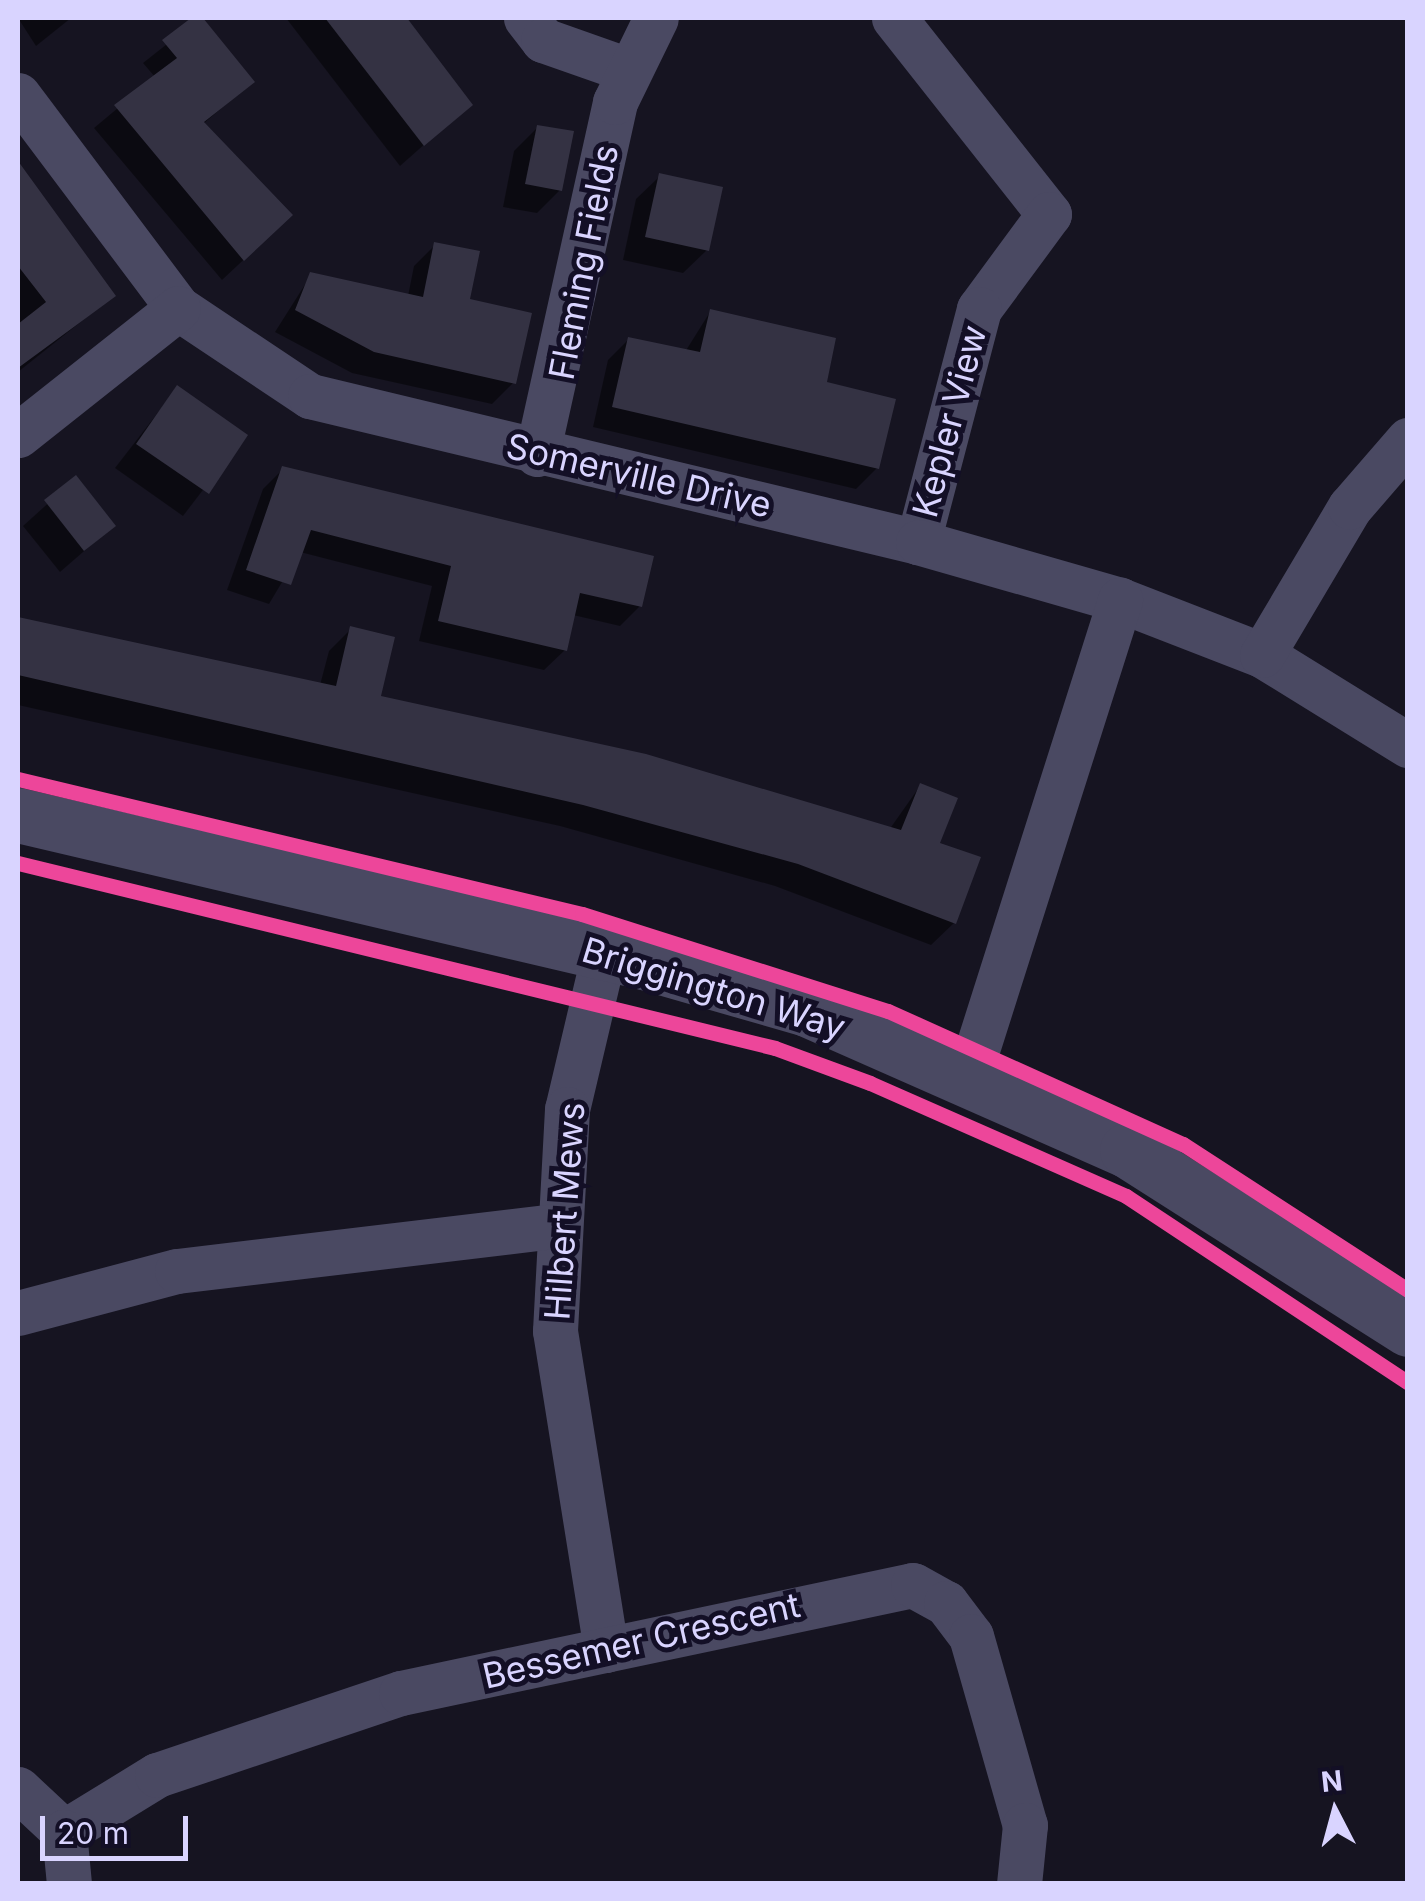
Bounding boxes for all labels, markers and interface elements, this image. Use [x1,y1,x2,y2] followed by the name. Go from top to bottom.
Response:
[540,141,626,383] street label: Fleming Fields
[903,320,995,522] street label: Kepler View
[503,424,775,526] street label: Somerville Drive
[577,928,851,1048] street label: Briggington Way
[535,1101,593,1321] street label: Hilbert Mews
[478,1583,804,1697] street label: Bessemer Crescent
[1285,1761,1385,1861] north arrow
[1319,1763,1344,1799] text: N
[45,1796,192,1858] scale bar
[57,1815,129,1851] text: 20 m

